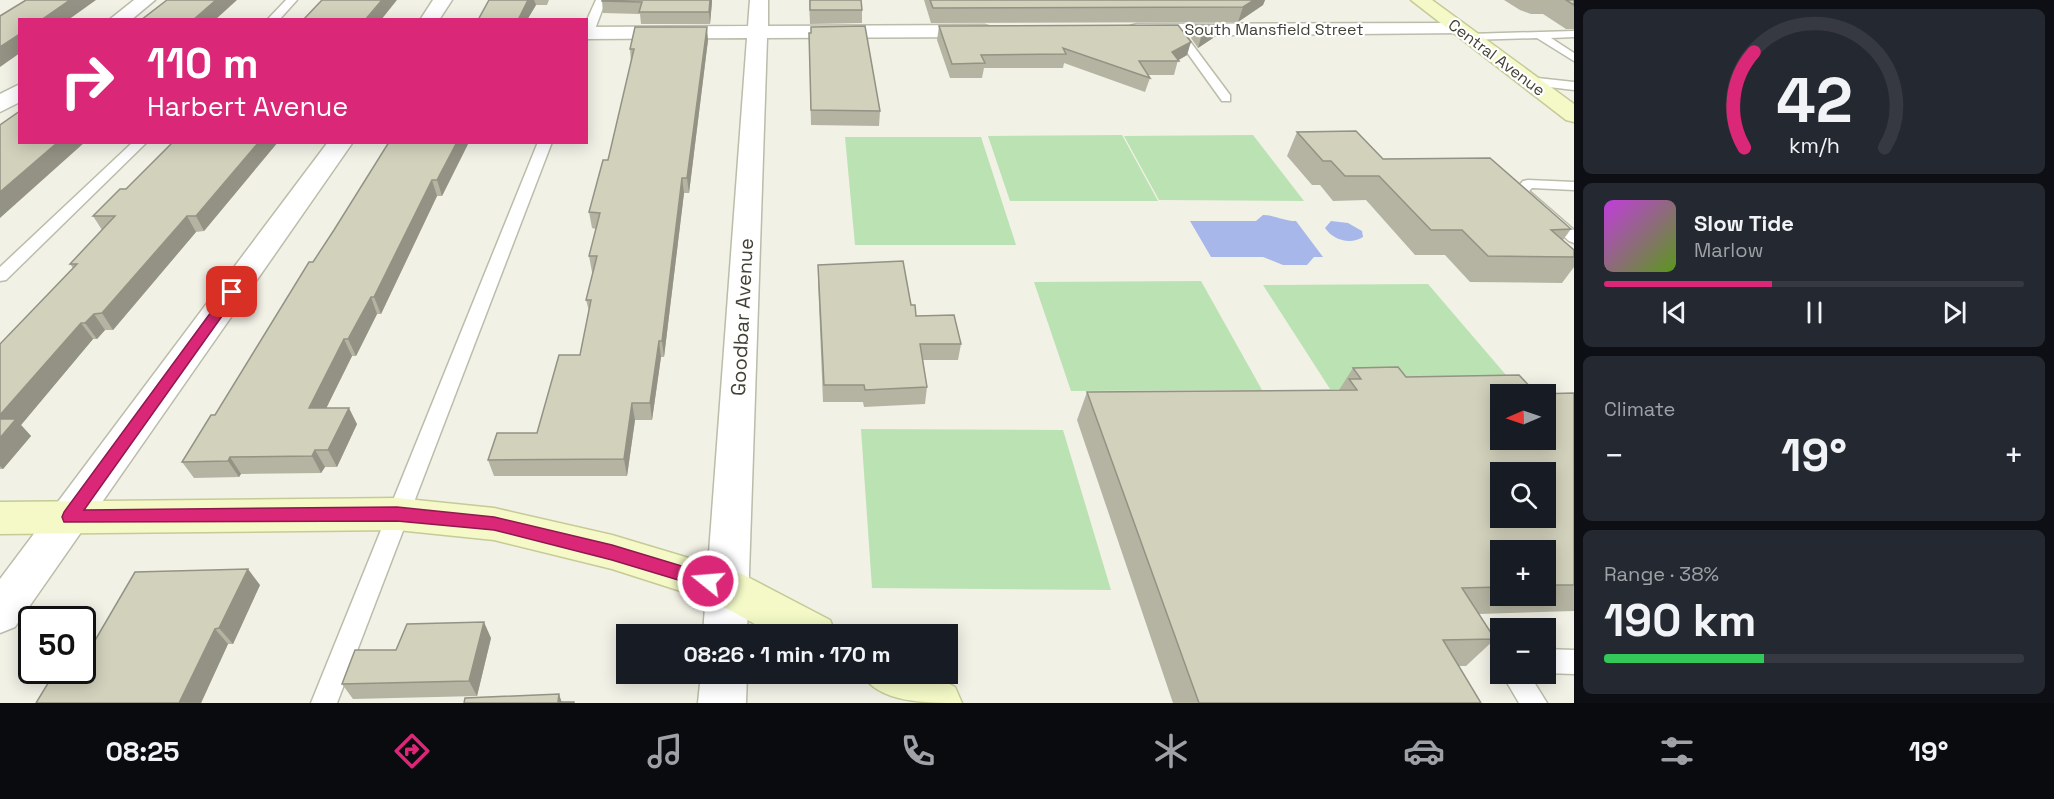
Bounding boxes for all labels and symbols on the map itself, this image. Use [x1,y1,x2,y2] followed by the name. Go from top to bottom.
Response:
[1444,14,1549,101] street label: Central Avenue
[1184,19,1364,40] street label: South Mansfield Street
[725,237,759,397] street label: Goodbar Avenue
[206,266,257,317] pin
[1490,384,1556,450] north arrow
[676,549,740,613] position arrow
[18,606,96,684] speed limit sign: 50

